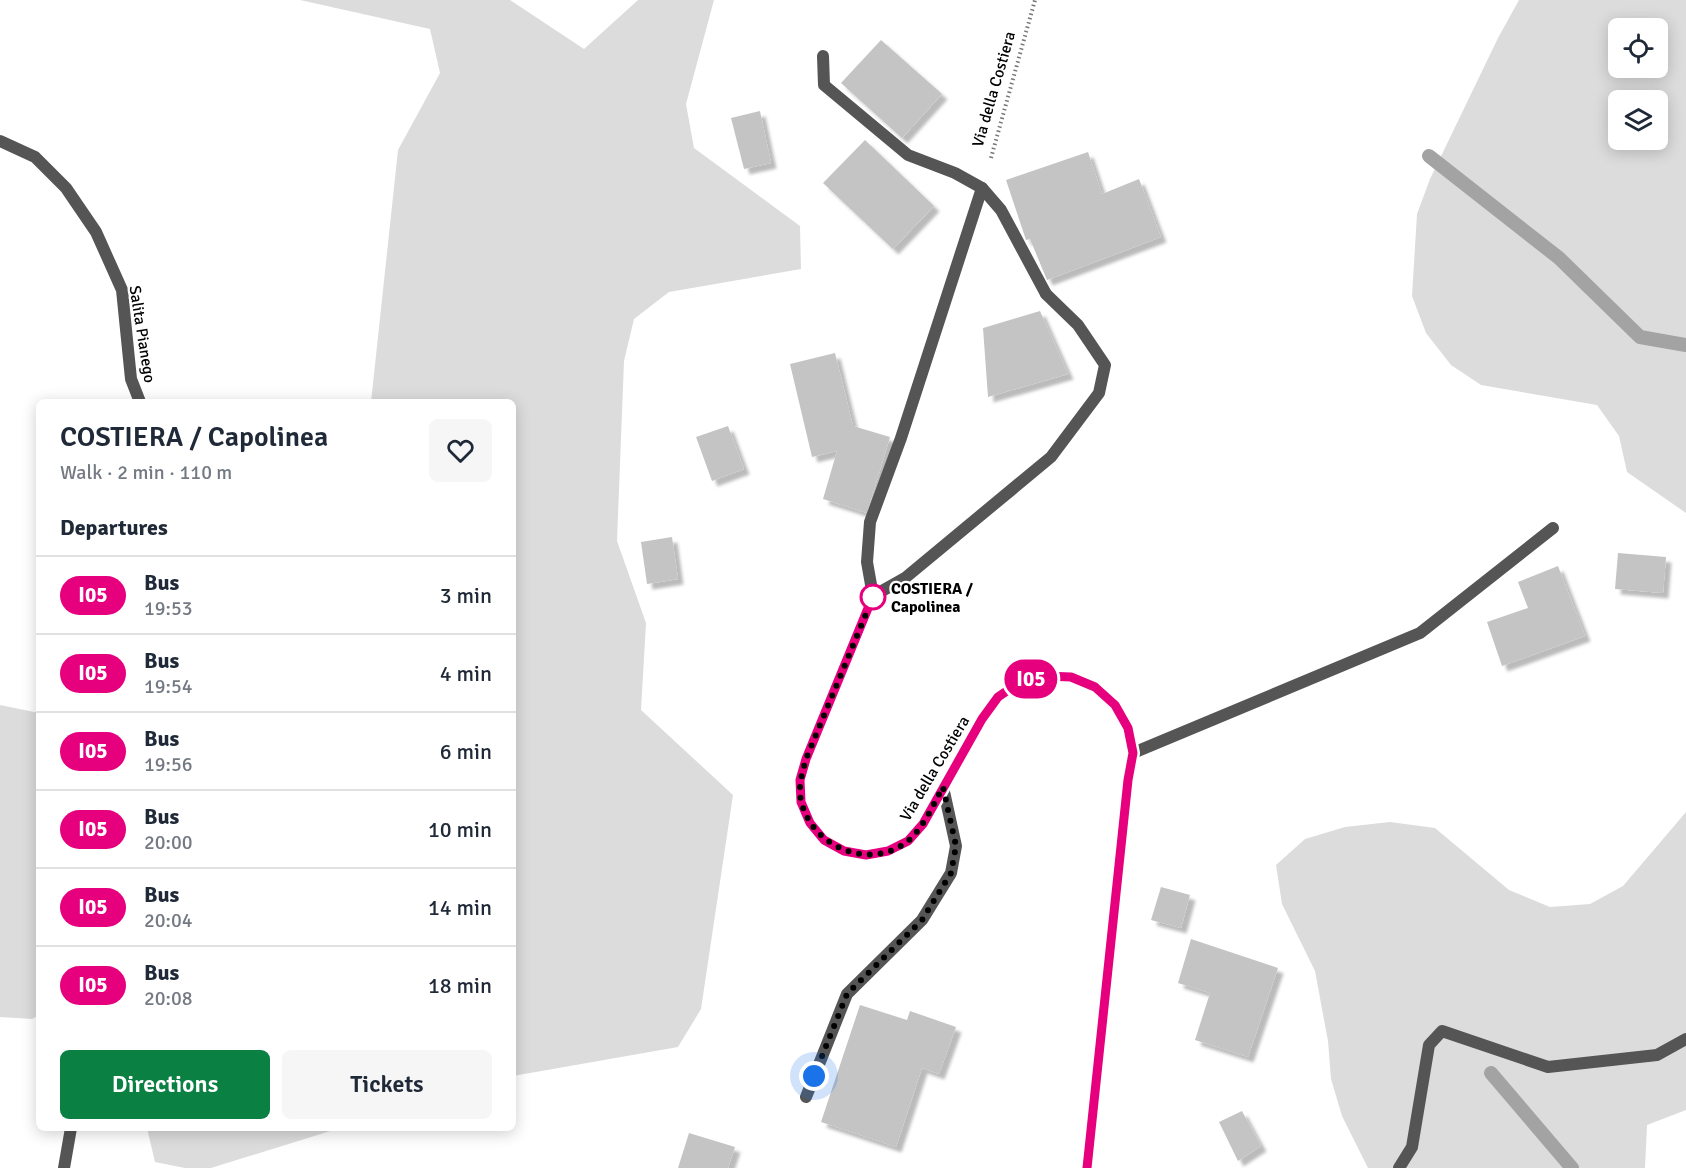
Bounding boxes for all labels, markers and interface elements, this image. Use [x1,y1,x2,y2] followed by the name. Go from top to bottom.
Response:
[1608,18,1668,150] map controls
[1608,18,1668,78] button: locate
[968,29,1020,149] street label: Via della Costiera
[1608,90,1668,150] button: layers
[124,284,160,384] street label: Salita Pianego
[429,419,492,482] button: heart
[60,420,328,454] text: COSTIERA / Capolinea
[60,460,232,485] text: Walk · 2 min · 110 m
[60,514,168,541] text: Departures
[144,569,179,596] text: Bus
[891,579,974,617] place label: COSTIERA / Capolinea
[78,582,108,608] text: I05
[440,582,492,609] text: 3 min
[860,584,886,610] marker: COSTIERA / Capolinea
[144,596,193,621] text: 19:53
[144,647,179,674] text: Bus
[78,660,108,686] text: I05
[440,660,492,687] text: 4 min
[996,660,1066,698] line badge: I05
[1016,666,1046,692] text: I05
[144,674,193,699] text: 19:54
[896,712,974,825] street label: Via della Costiera
[144,725,179,752] text: Bus
[78,738,108,764] text: I05
[440,738,492,765] text: 6 min
[144,752,193,777] text: 19:56
[144,803,179,830] text: Bus
[78,816,108,842] text: I05
[428,816,492,843] text: 10 min
[144,830,193,855] text: 20:00
[144,881,179,908] text: Bus
[78,894,108,920] text: I05
[428,894,492,921] text: 14 min
[144,908,193,933] text: 20:04
[144,959,179,986] text: Bus
[78,972,108,998] text: I05
[428,972,492,999] text: 18 min
[144,986,193,1011] text: 20:08
[60,1050,270,1119] button: Directions
[282,1050,492,1119] button: Tickets
[799,1061,829,1091] your location

